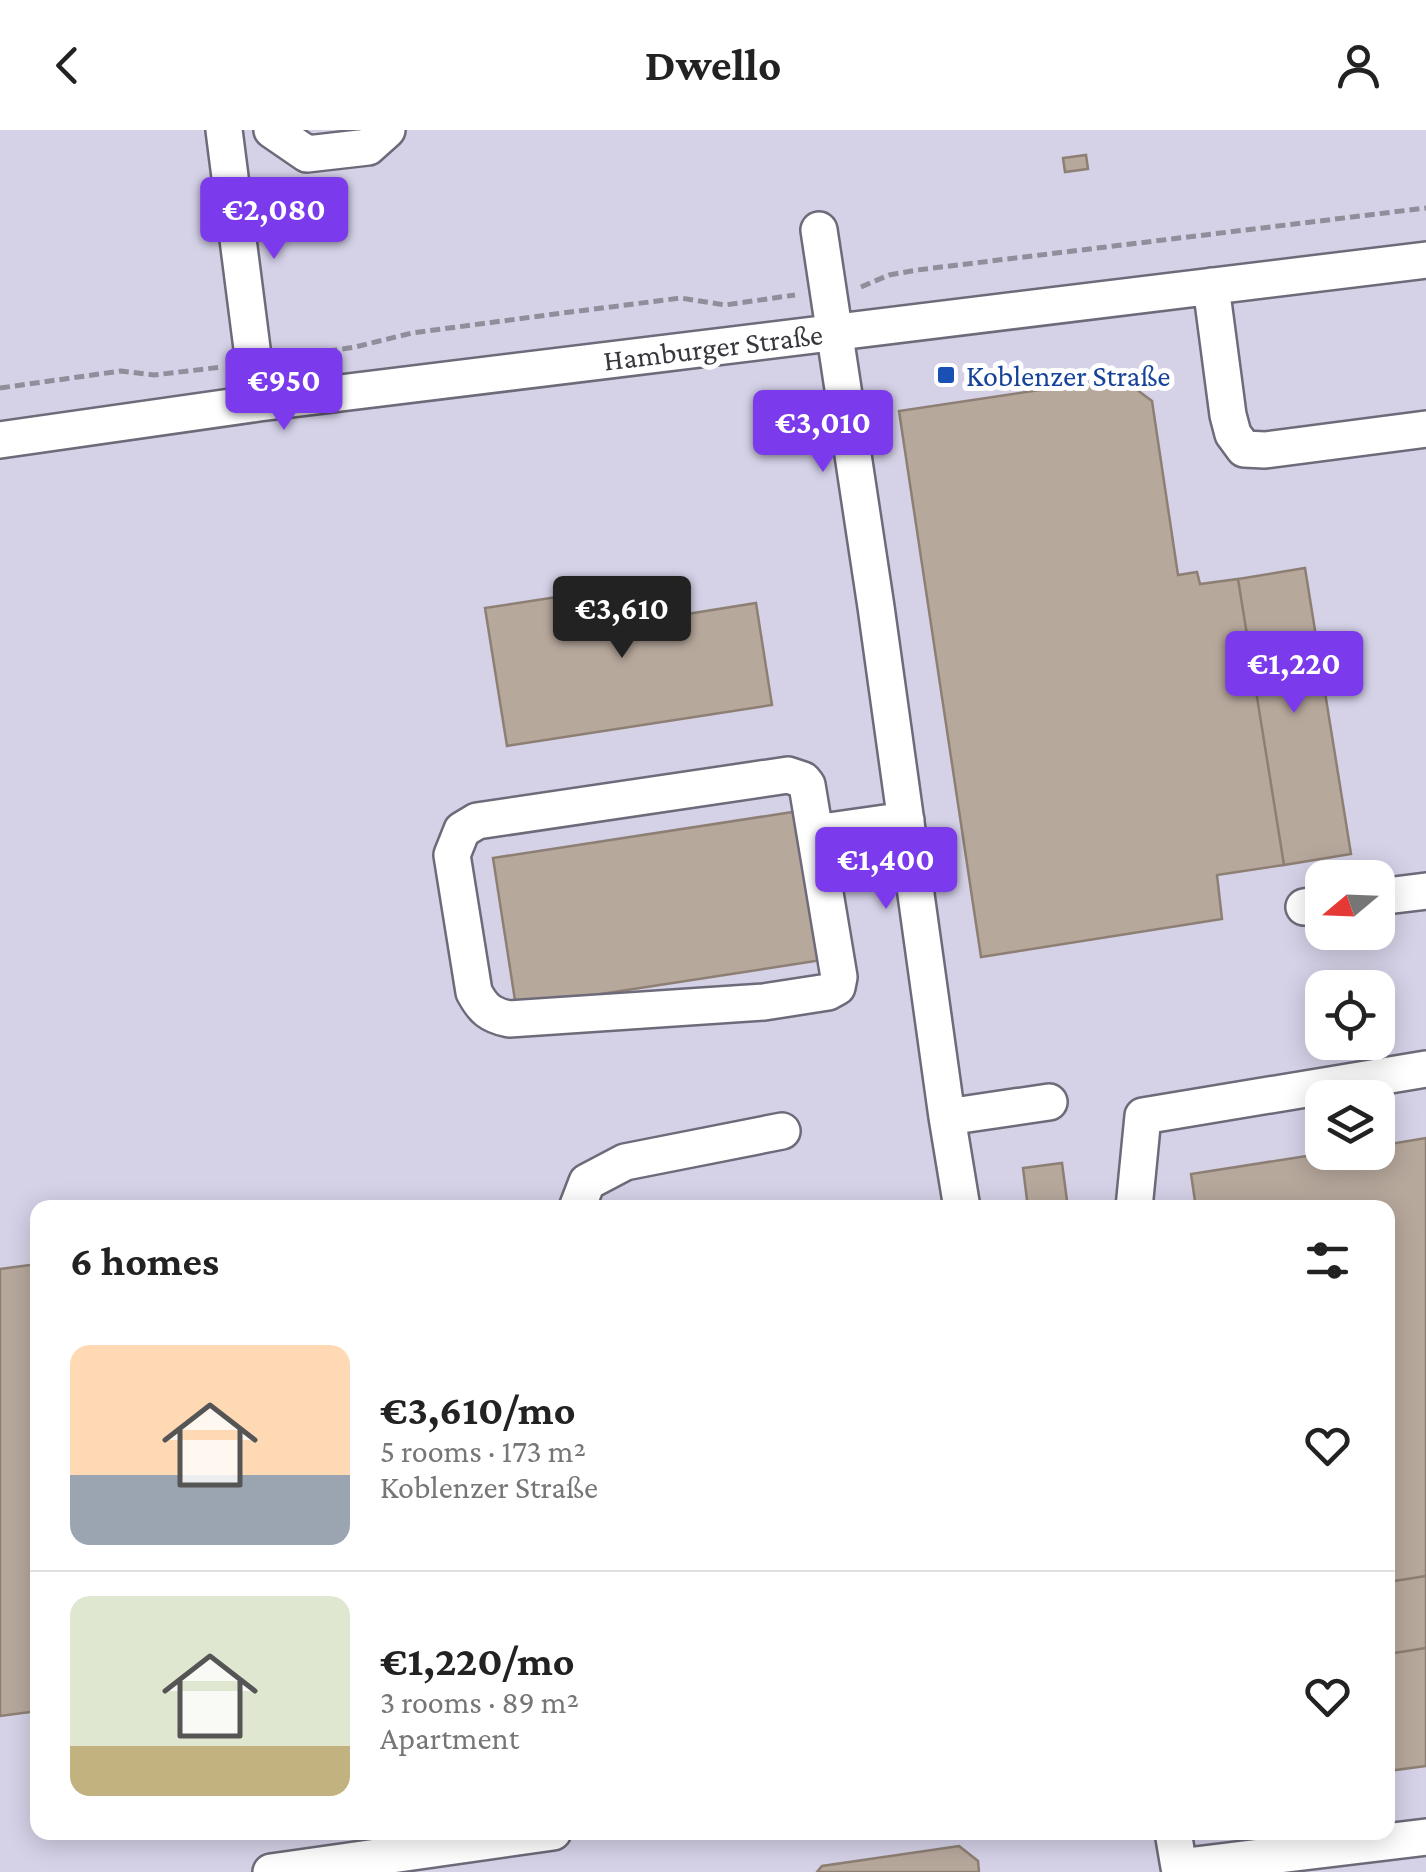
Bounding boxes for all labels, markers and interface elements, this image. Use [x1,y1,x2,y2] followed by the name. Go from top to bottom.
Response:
[40,38,95,93] icon: back
[1331,38,1386,93] icon: person
[645,40,781,90] text: Dwello
[193,177,355,262] pin: €2,080
[222,191,326,227] text: €2,080
[601,317,825,378] street label: Hamburger Straße
[225,348,343,433] pin: €950
[966,359,1170,392] place label: Koblenzer Straße
[247,362,321,398] text: €950
[935,364,957,386] marker: Koblenzer Straße
[742,390,904,475] pin: €3,010
[775,404,871,440] text: €3,010
[541,576,703,661] pin: €3,610
[575,590,669,626] text: €3,610
[1213,631,1375,716] pin: €1,220
[1247,645,1341,681] text: €1,220
[805,827,967,912] pin: €1,400
[837,841,935,877] text: €1,400
[1305,860,1395,950] north arrow
[1305,860,1395,1170] map controls
[1305,970,1395,1060] button: locate
[1305,1080,1395,1170] button: layers
[1300,1233,1355,1288] icon: filters
[70,1237,219,1284] text: 6 homes
[150,1385,270,1505] icon: home
[380,1386,576,1433] text: €3,610/mo
[1300,1418,1355,1473] icon: heart
[380,1433,586,1469] text: 5 rooms · 173 m²
[380,1469,598,1505] text: Koblenzer Straße
[150,1636,270,1756] icon: home
[380,1637,575,1684] text: €1,220/mo
[1300,1669,1355,1724] icon: heart
[380,1684,579,1720] text: 3 rooms · 89 m²
[380,1720,519,1756] text: Apartment

